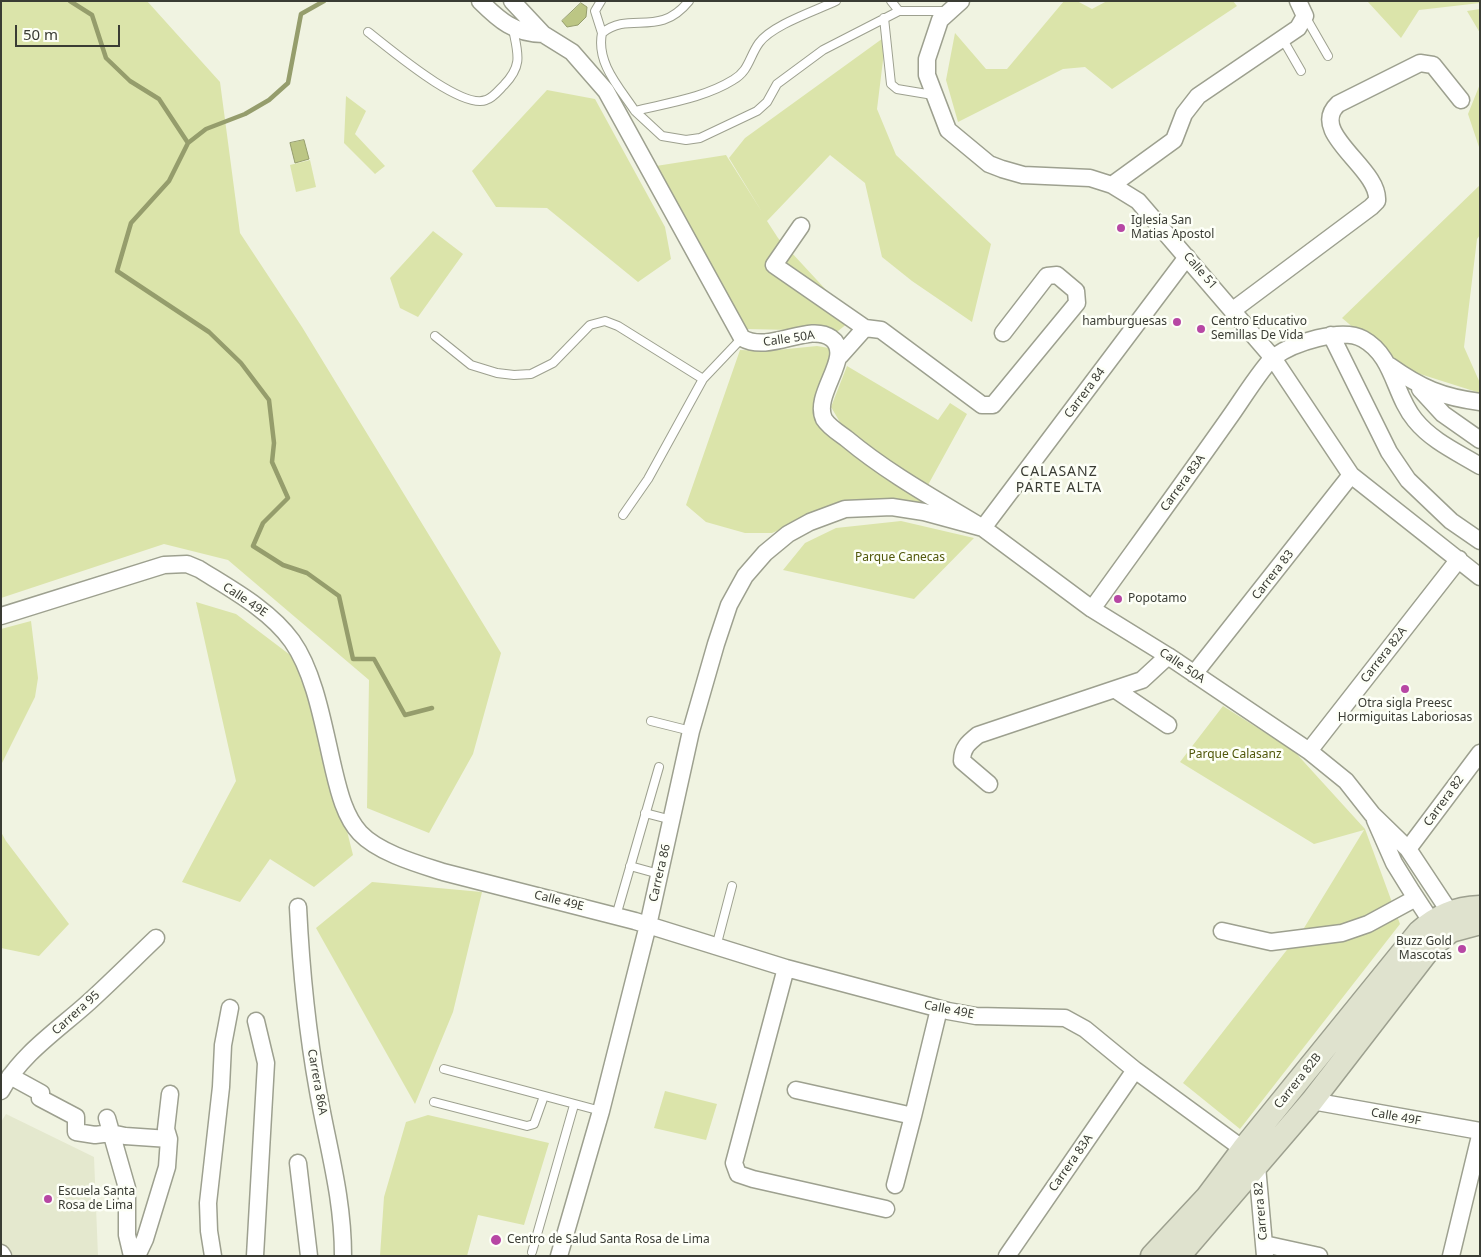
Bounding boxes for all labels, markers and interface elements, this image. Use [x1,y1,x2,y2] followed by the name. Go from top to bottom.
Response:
[18,15,122,47] scale bar
[23,24,58,44] text: 50 m
[1131,214,1214,242] place label: Iglesia San Matias Apostol
[1115,222,1127,234] marker: Iglesia San Matias Apostol
[1180,250,1220,292] street label: Calle 51
[1082,315,1167,329] place label: hamburguesas
[1211,315,1307,343] place label: Centro Educativo Semillas De Vida
[1171,316,1183,328] marker: hamburguesas
[1195,323,1207,335] marker: Centro Educativo Semillas De Vida
[762,328,816,350] street label: Calle 50A
[1061,365,1109,421] street label: Carrera 84
[1158,452,1208,514] street label: Carrera 83A
[1015,464,1103,497] district label: CALASANZ PARTE ALTA
[1249,547,1297,603] street label: Carrera 83
[855,551,945,565] park label: Parque Canecas
[220,580,270,620] street label: Calle 49E
[1128,592,1187,606] place label: Popotamo
[1112,593,1124,605] marker: Popotamo
[1358,624,1410,686] street label: Carrera 82A
[1157,646,1207,686] street label: Calle 50A
[1399,683,1411,695] marker: Otra sigla Preesc Hormiguitas Laboriosas
[1338,697,1472,725] place label: Otra sigla Preesc Hormiguitas Laboriosas
[1188,748,1282,762] park label: Parque Calasanz
[1421,773,1467,829] street label: Carrera 82
[646,843,674,903] street label: Carrera 86
[533,888,585,914] street label: Calle 49E
[1396,935,1452,963] place label: Buzz Gold Mascotas
[1456,943,1468,955] marker: Buzz Gold Mascotas
[49,988,103,1038] street label: Carrera 95
[923,998,975,1022] street label: Calle 49E
[304,1048,330,1116] street label: Carrera 86A
[1271,1050,1325,1112] street label: Carrera 82B
[1370,1106,1422,1128] street label: Calle 49F
[1046,1132,1096,1194] street label: Carrera 83A
[1251,1181,1271,1241] street label: Carrera 82
[58,1185,135,1213] place label: Escuela Santa Rosa de Lima
[42,1193,54,1205] marker: Escuela Santa Rosa de Lima
[489,1233,503,1247] marker: Centro de Salud Santa Rosa de Lima
[507,1233,710,1247] place label: Centro de Salud Santa Rosa de Lima

